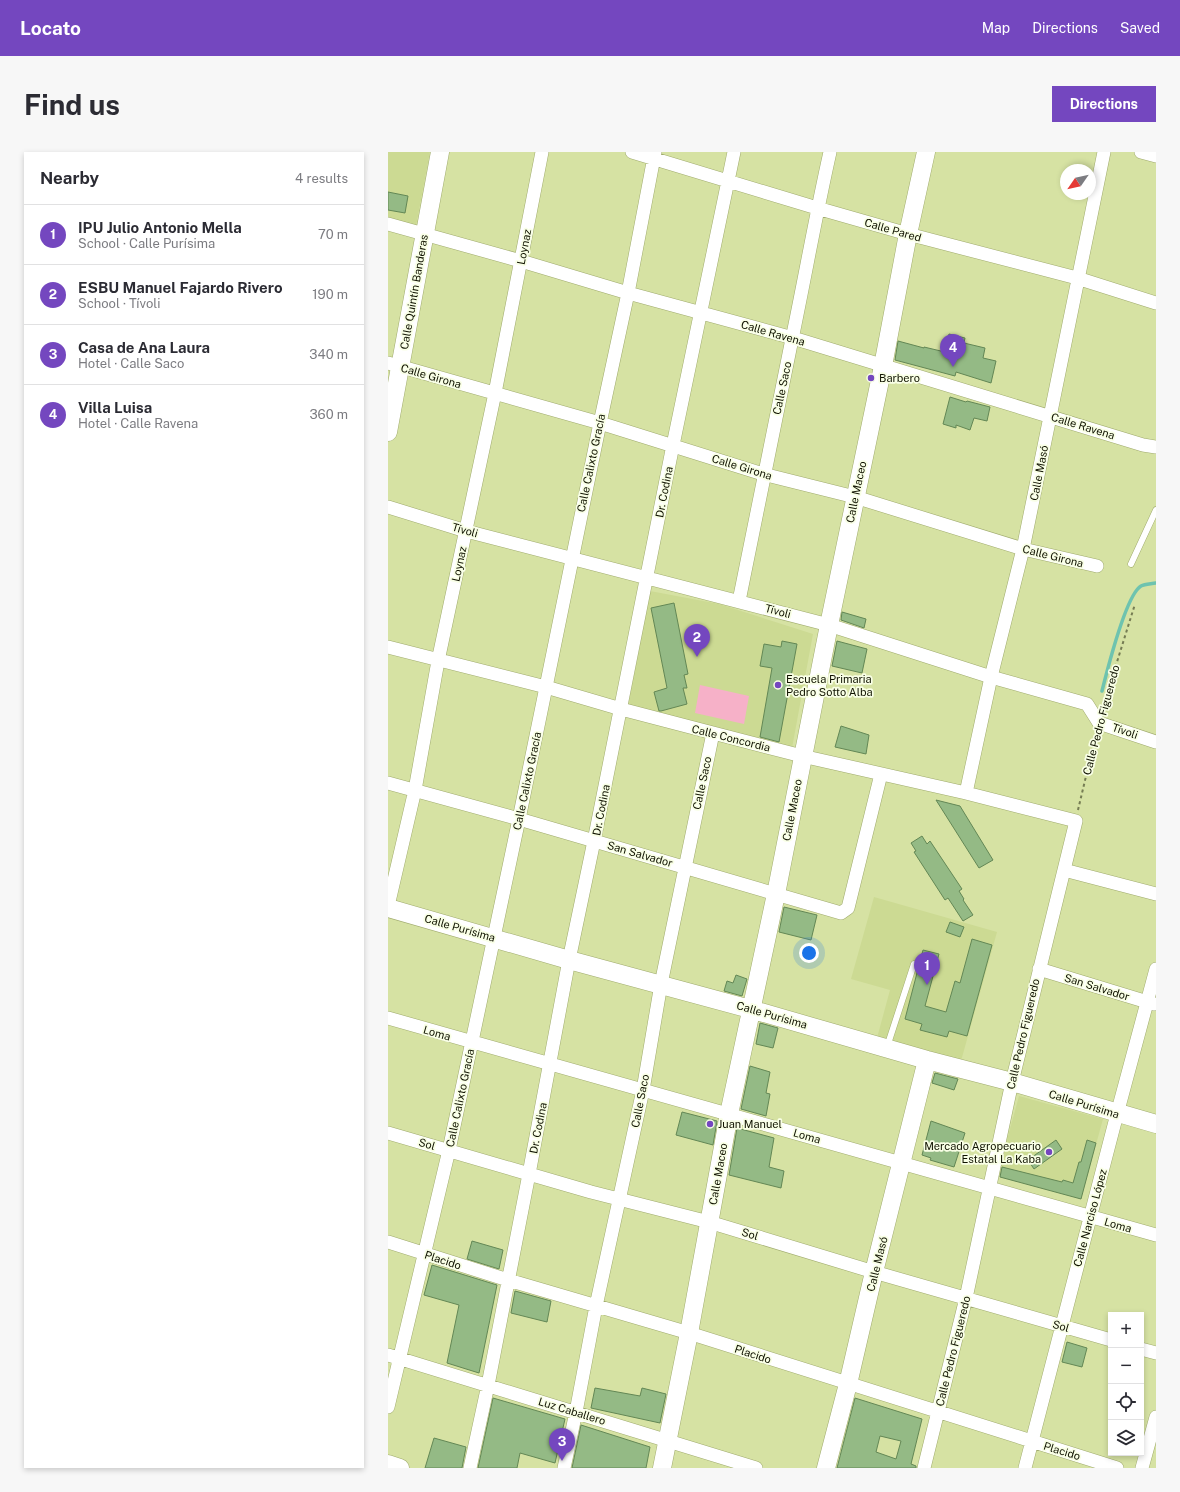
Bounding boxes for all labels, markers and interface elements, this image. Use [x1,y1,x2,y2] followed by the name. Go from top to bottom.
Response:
[20,17,81,39] text: Locato
[982,20,1010,36] text: Map
[1032,20,1098,36] text: Directions
[1120,20,1160,36] text: Saved
[1052,86,1156,122] button: Directions
[24,88,120,121] text: Find us
[1060,164,1096,200] north arrow
[40,168,99,188] text: Nearby
[295,171,348,186] text: 4 results
[863,216,923,244] street label: Calle Pared
[78,219,242,236] text: IPU Julio Antonio Mella
[50,227,56,242] text: 1
[318,227,348,242] text: 70 m
[515,228,533,266] street label: Loynaz
[398,233,430,350] street label: Calle Quintín Banderas
[78,236,215,251] text: School · Calle Purísima
[78,279,283,296] text: ESBU Manuel Fajardo Rivero
[49,287,57,302] text: 2
[312,287,348,302] text: 190 m
[78,296,160,311] text: School · Tívoli
[740,318,806,348] street label: Calle Ravena
[940,334,966,367] pin: 4
[78,339,210,356] text: Casa de Ana Laura
[49,347,57,362] text: 3
[309,347,348,362] text: 340 m
[78,356,184,371] text: Hotel · Calle Saco
[770,360,794,416] street label: Calle Saco
[399,362,463,390] street label: Calle Girona
[879,372,920,384] place label: Barbero
[866,373,876,383] marker: Barbero
[78,399,152,416] text: Villa Luisa
[49,407,57,422] text: 4
[310,407,348,422] text: 360 m
[1050,411,1116,441] street label: Calle Ravena
[575,413,607,513] street label: Calle Calixto Gracía
[78,416,198,431] text: Hotel · Calle Ravena
[1028,444,1050,502] street label: Calle Masó
[710,452,774,482] street label: Calle Girona
[844,460,868,524] street label: Calle Maceo
[653,465,675,519] street label: Dr. Codina
[451,521,479,539] street label: Tívoli
[1021,543,1085,569] street label: Calle Girona
[449,545,469,583] street label: Loynaz
[764,602,792,620] street label: Tívoli
[684,624,710,657] pin: 2
[1081,664,1121,776] street label: Calle Pedro Figueredo
[786,673,873,698] place label: Escuela Primaria Pedro Sotto Alba
[773,680,783,690] marker: Escuela Primaria Pedro Sotto Alba
[1111,721,1139,741] street label: Tívoli
[690,722,772,754] street label: Calle Concordia
[511,731,543,831] street label: Calle Calixto Gracía
[690,755,714,811] street label: Calle Saco
[780,778,804,842] street label: Calle Maceo
[590,783,612,837] street label: Dr. Codina
[606,839,674,869] street label: San Salvador
[423,912,497,944] street label: Calle Purísima
[799,943,819,963] your location
[914,952,940,985] pin: 1
[1063,971,1131,1003] street label: San Salvador
[1004,977,1042,1091] street label: Calle Pedro Figueredo
[735,999,809,1031] street label: Calle Purísima
[422,1023,452,1043] street label: Loma
[444,1048,476,1148] street label: Calle Calixto Gracía
[629,1073,651,1129] street label: Calle Saco
[1047,1088,1121,1120] street label: Calle Purísima
[527,1101,549,1155] street label: Dr. Codina
[718,1118,782,1130] place label: Juan Manuel
[705,1119,715,1129] marker: Juan Manuel
[792,1126,822,1146] street label: Loma
[417,1136,437,1152] street label: Sol
[924,1140,1041,1165] place label: Mercado Agropecuario Estatal La Kaba
[707,1142,729,1206] street label: Calle Maceo
[1044,1147,1054,1157] marker: Mercado Agropecuario Estatal La Kaba
[1071,1168,1109,1268] street label: Calle Narciso López
[1103,1215,1133,1235] street label: Loma
[740,1226,760,1242] street label: Sol
[864,1235,890,1293] street label: Calle Masó
[423,1248,463,1272] street label: Placido
[933,1295,973,1407] street label: Calle Pedro Figueredo
[1108,1312,1144,1456] map controls
[1108,1312,1144,1348] button: +
[1051,1318,1071,1334] street label: Sol
[733,1342,773,1366] street label: Placido
[1108,1348,1144,1384] button: −
[1108,1384,1144,1420] button: locate
[537,1395,607,1427] street label: Luz Caballero
[1108,1420,1144,1456] button: layers
[549,1428,575,1461] pin: 3
[1042,1440,1082,1462] street label: Placido

